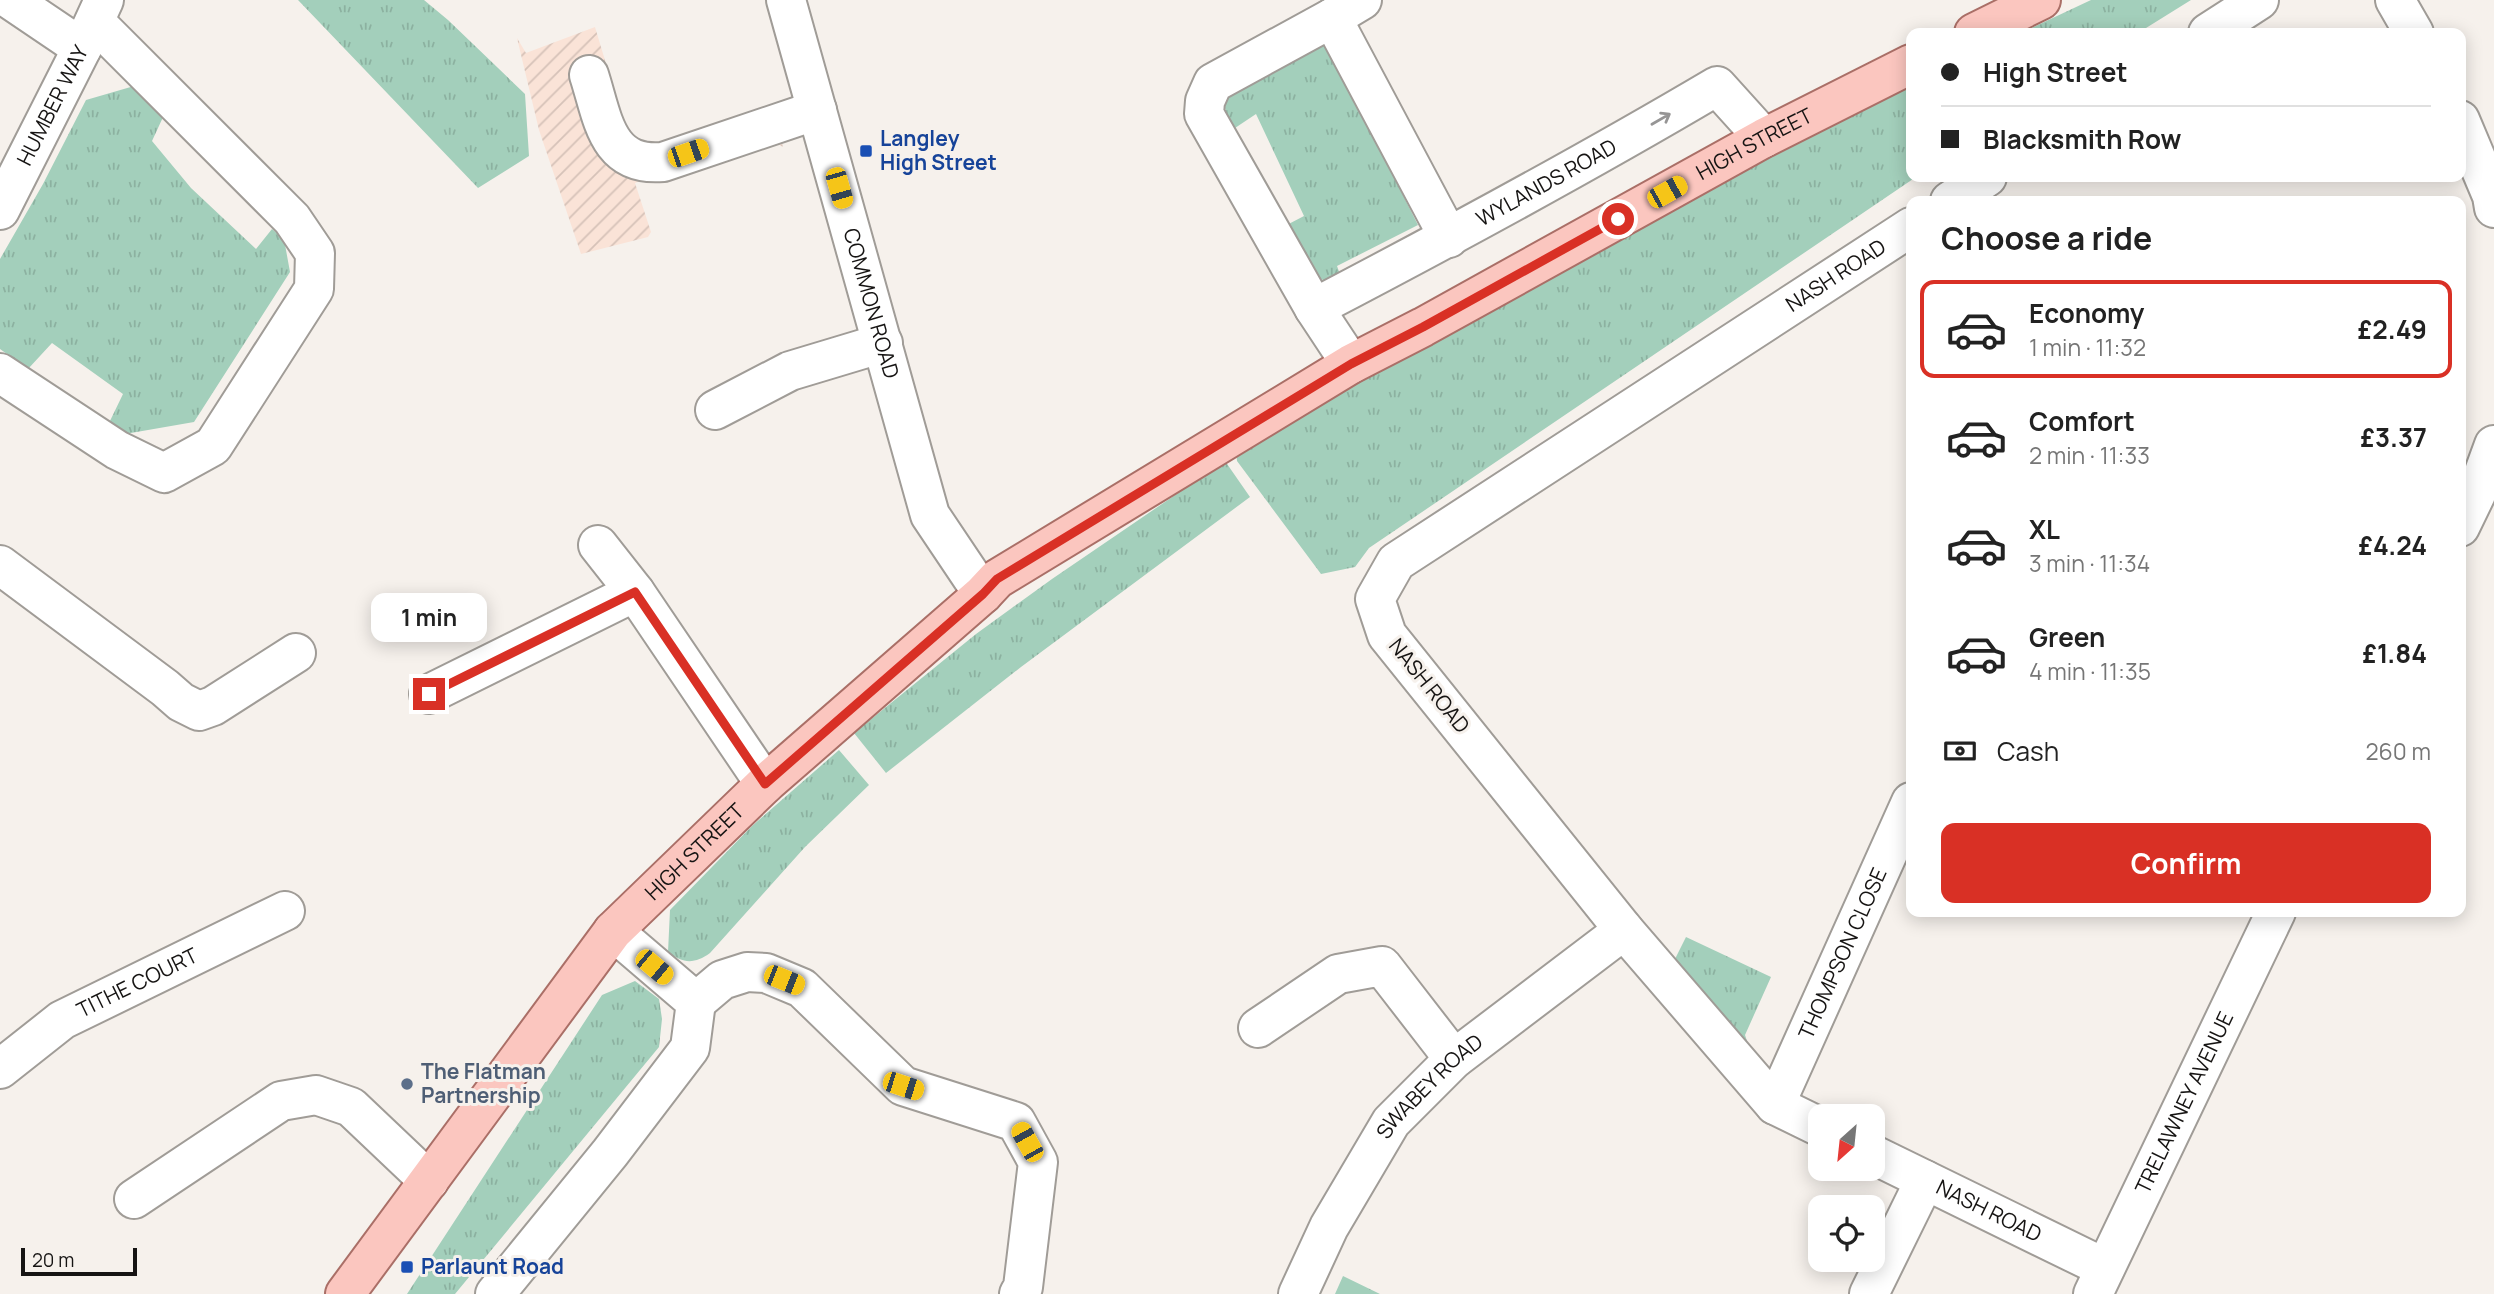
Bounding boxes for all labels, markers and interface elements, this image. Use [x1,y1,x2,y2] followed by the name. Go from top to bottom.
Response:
[10,40,94,170] street label: HUMBER WAY
[1983,54,2128,90] text: High Street
[1691,101,1817,186] street label: HIGH STREET
[1651,112,1671,126] one-way arrow
[1983,121,2181,157] text: Blacksmith Row
[880,124,997,176] place label: Langley High Street
[1471,132,1621,232] street label: WYLANDS ROAD
[665,136,712,170] car
[858,143,874,159] marker: Langley High Street
[824,165,855,211] car
[1644,173,1691,211] car
[1602,203,1634,235] route start
[1941,216,2152,260] text: Choose a ride
[837,225,906,381] street label: COMMON ROAD
[1780,232,1891,318] street label: NASH ROAD
[2029,295,2144,331] text: Economy
[1945,298,2008,361] icon: car
[2357,311,2427,347] text: £2.49
[2029,331,2146,363] text: 1 min · 11:32
[2029,403,2135,439] text: Comfort
[1945,406,2008,469] icon: car
[2360,419,2427,455] text: £3.37
[2029,439,2150,471] text: 2 min · 11:33
[2029,511,2060,547] text: XL
[1945,514,2008,577] icon: car
[2358,527,2427,563] text: £4.24
[2029,547,2150,579] text: 3 min · 11:34
[371,592,487,642] callout: 1 min
[401,601,457,633] text: 1 min
[2029,619,2105,655] text: Green
[1945,622,2008,685] icon: car
[1383,632,1477,739] street label: NASH ROAD
[2362,635,2427,671] text: £1.84
[2029,655,2151,687] text: 4 min · 11:35
[413,678,445,710] route end
[1941,732,1979,770] icon: cash
[1997,733,2059,769] text: Cash
[2365,735,2431,767] text: 260 m
[638,796,750,906] street label: HIGH STREET
[1941,823,2431,903] button: Confirm
[1791,863,1893,1043] street label: THOMPSON CLOSE
[72,941,203,1024] street label: TITHE COURT
[632,945,677,989] car
[761,962,808,998] car
[2128,1007,2239,1198] street label: TRELAWNEY AVENUE
[1369,1027,1488,1144] street label: SWABEY ROAD
[421,1057,546,1109] place label: The Flatman Partnership
[880,1070,927,1102] car
[399,1076,415,1092] marker: The Flatman Partnership
[1808,1104,1885,1181] north arrow
[1808,1104,1885,1272] map controls
[1008,1119,1047,1165] car
[1932,1173,2047,1248] street label: NASH ROAD
[1808,1195,1885,1272] button: locate
[21,1245,136,1277] scale bar
[32,1247,74,1273] text: 20 m
[421,1252,564,1280] place label: Parlaunt Road
[399,1259,415,1275] marker: Parlaunt Road

